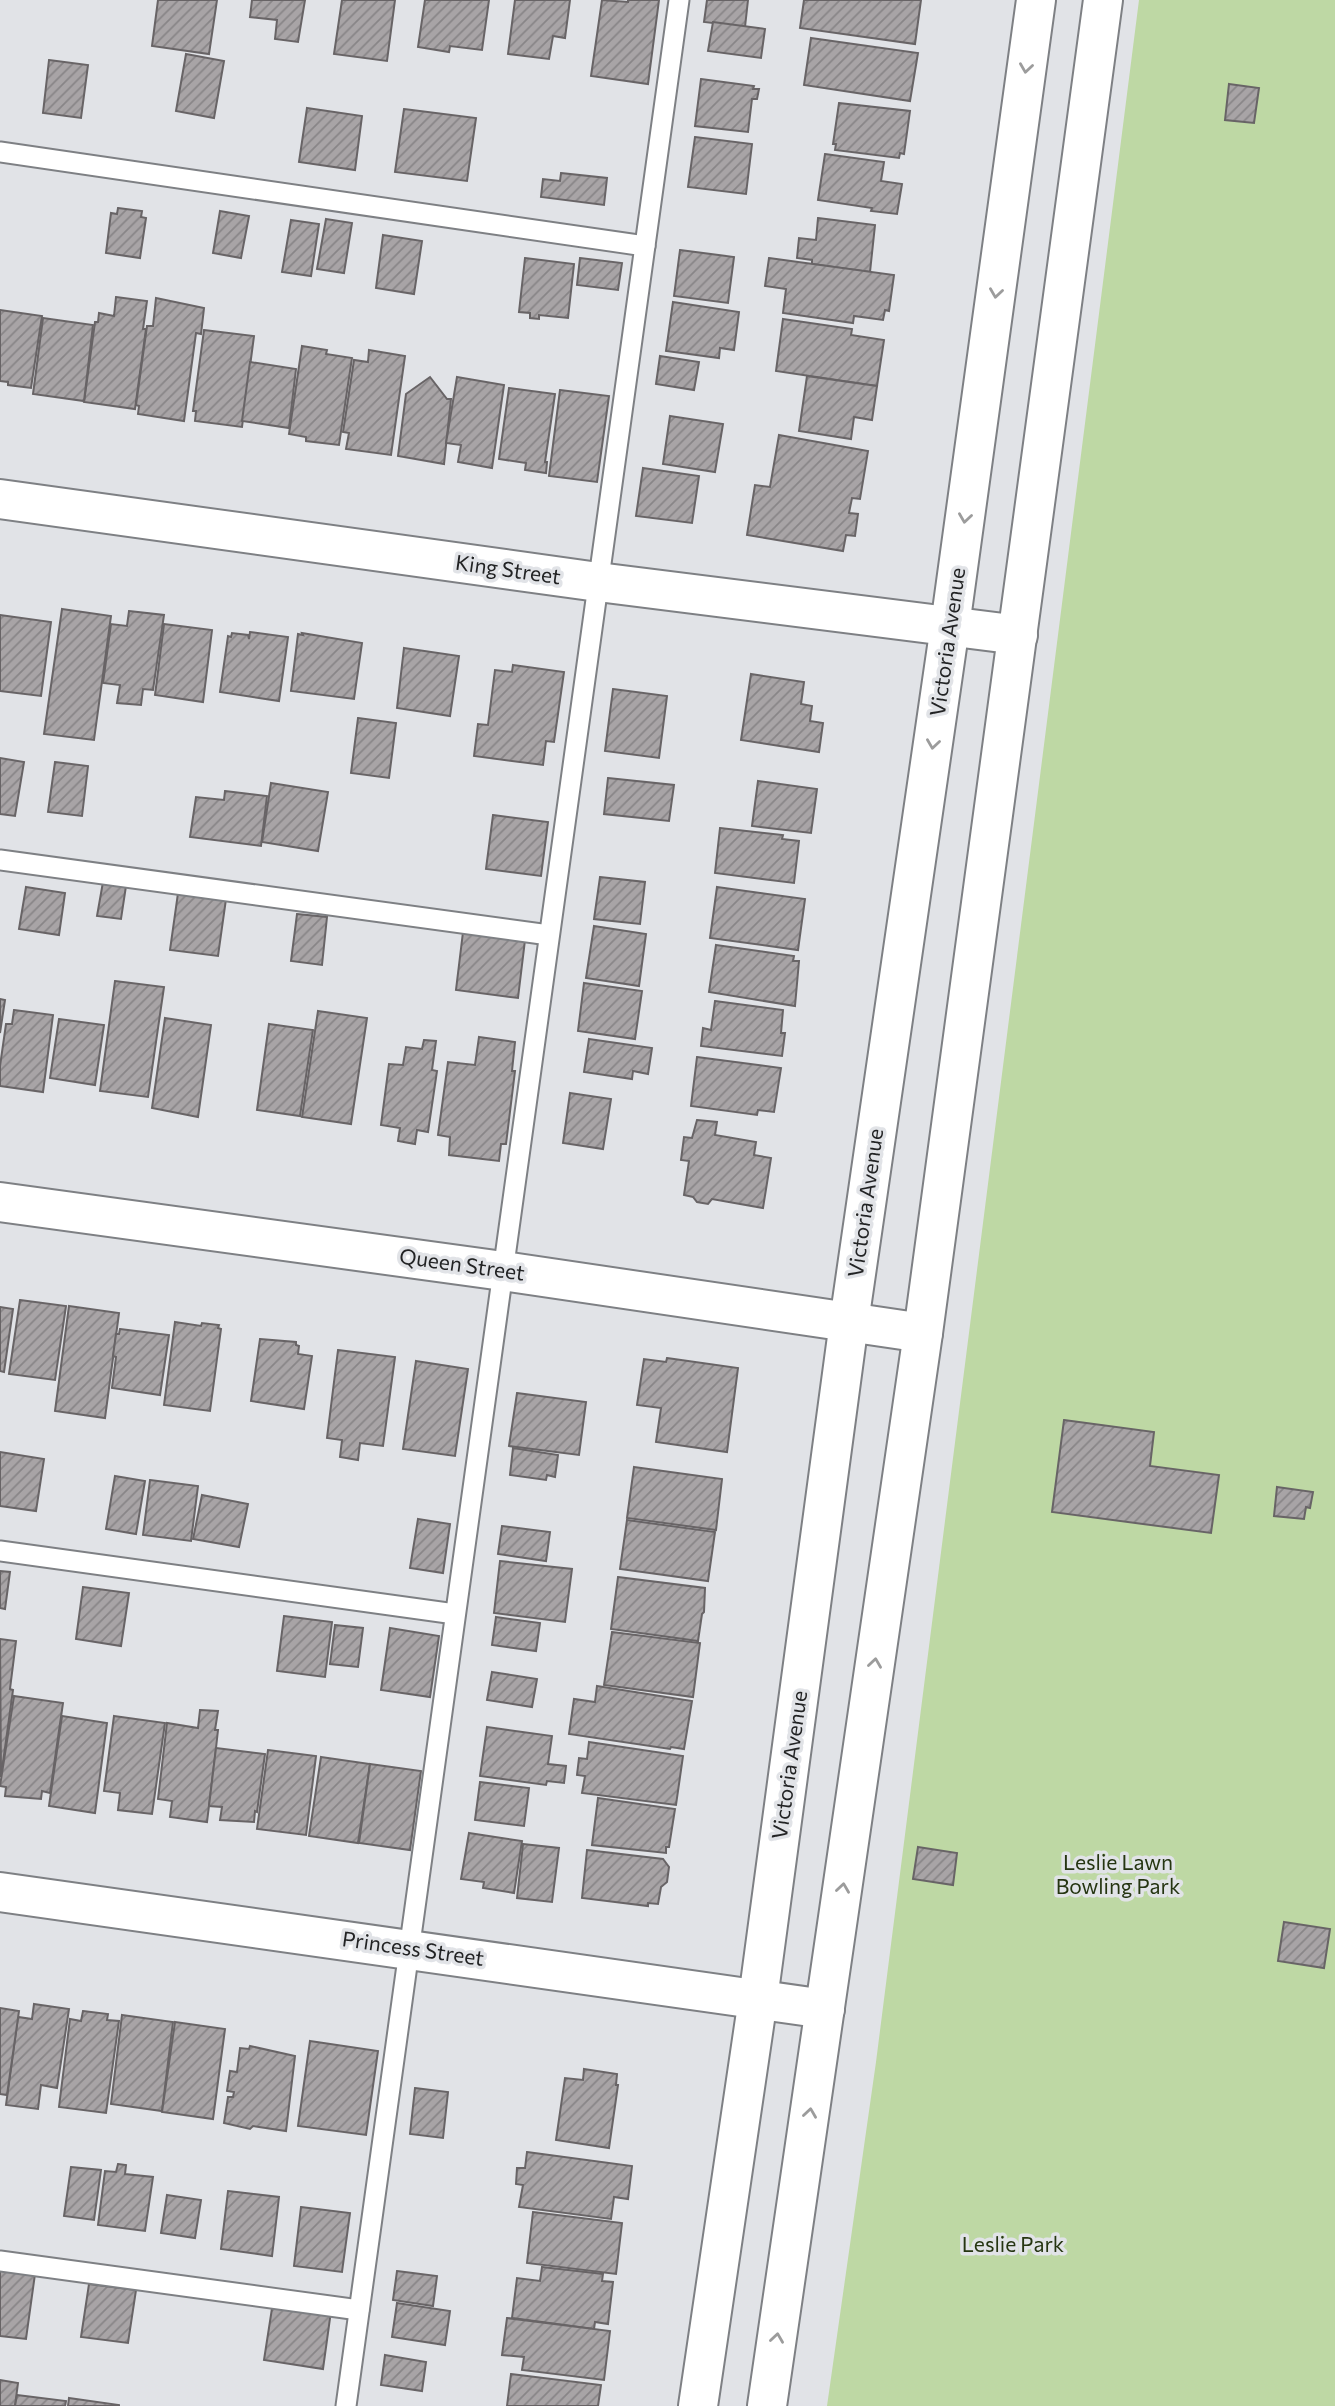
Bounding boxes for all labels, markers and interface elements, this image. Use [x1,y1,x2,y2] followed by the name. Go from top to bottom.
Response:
[1019,62,1034,73] one-way arrow
[988,287,1003,299] one-way arrow
[958,513,973,524] one-way arrow
[454,549,563,588] street label: King Street
[924,566,969,718] street label: Victoria Avenue
[926,738,941,750] one-way arrow
[842,1127,887,1279] street label: Victoria Avenue
[398,1242,527,1285] street label: Queen Street
[867,1657,882,1669] one-way arrow
[766,1689,811,1841] street label: Victoria Avenue
[1056,1849,1180,1898] park label: Leslie Lawn Bowling Park
[835,1882,850,1894] one-way arrow
[341,1925,486,1970] street label: Princess Street
[802,2108,817,2119] one-way arrow
[962,2231,1064,2256] park label: Leslie Park
[769,2333,784,2344] one-way arrow

